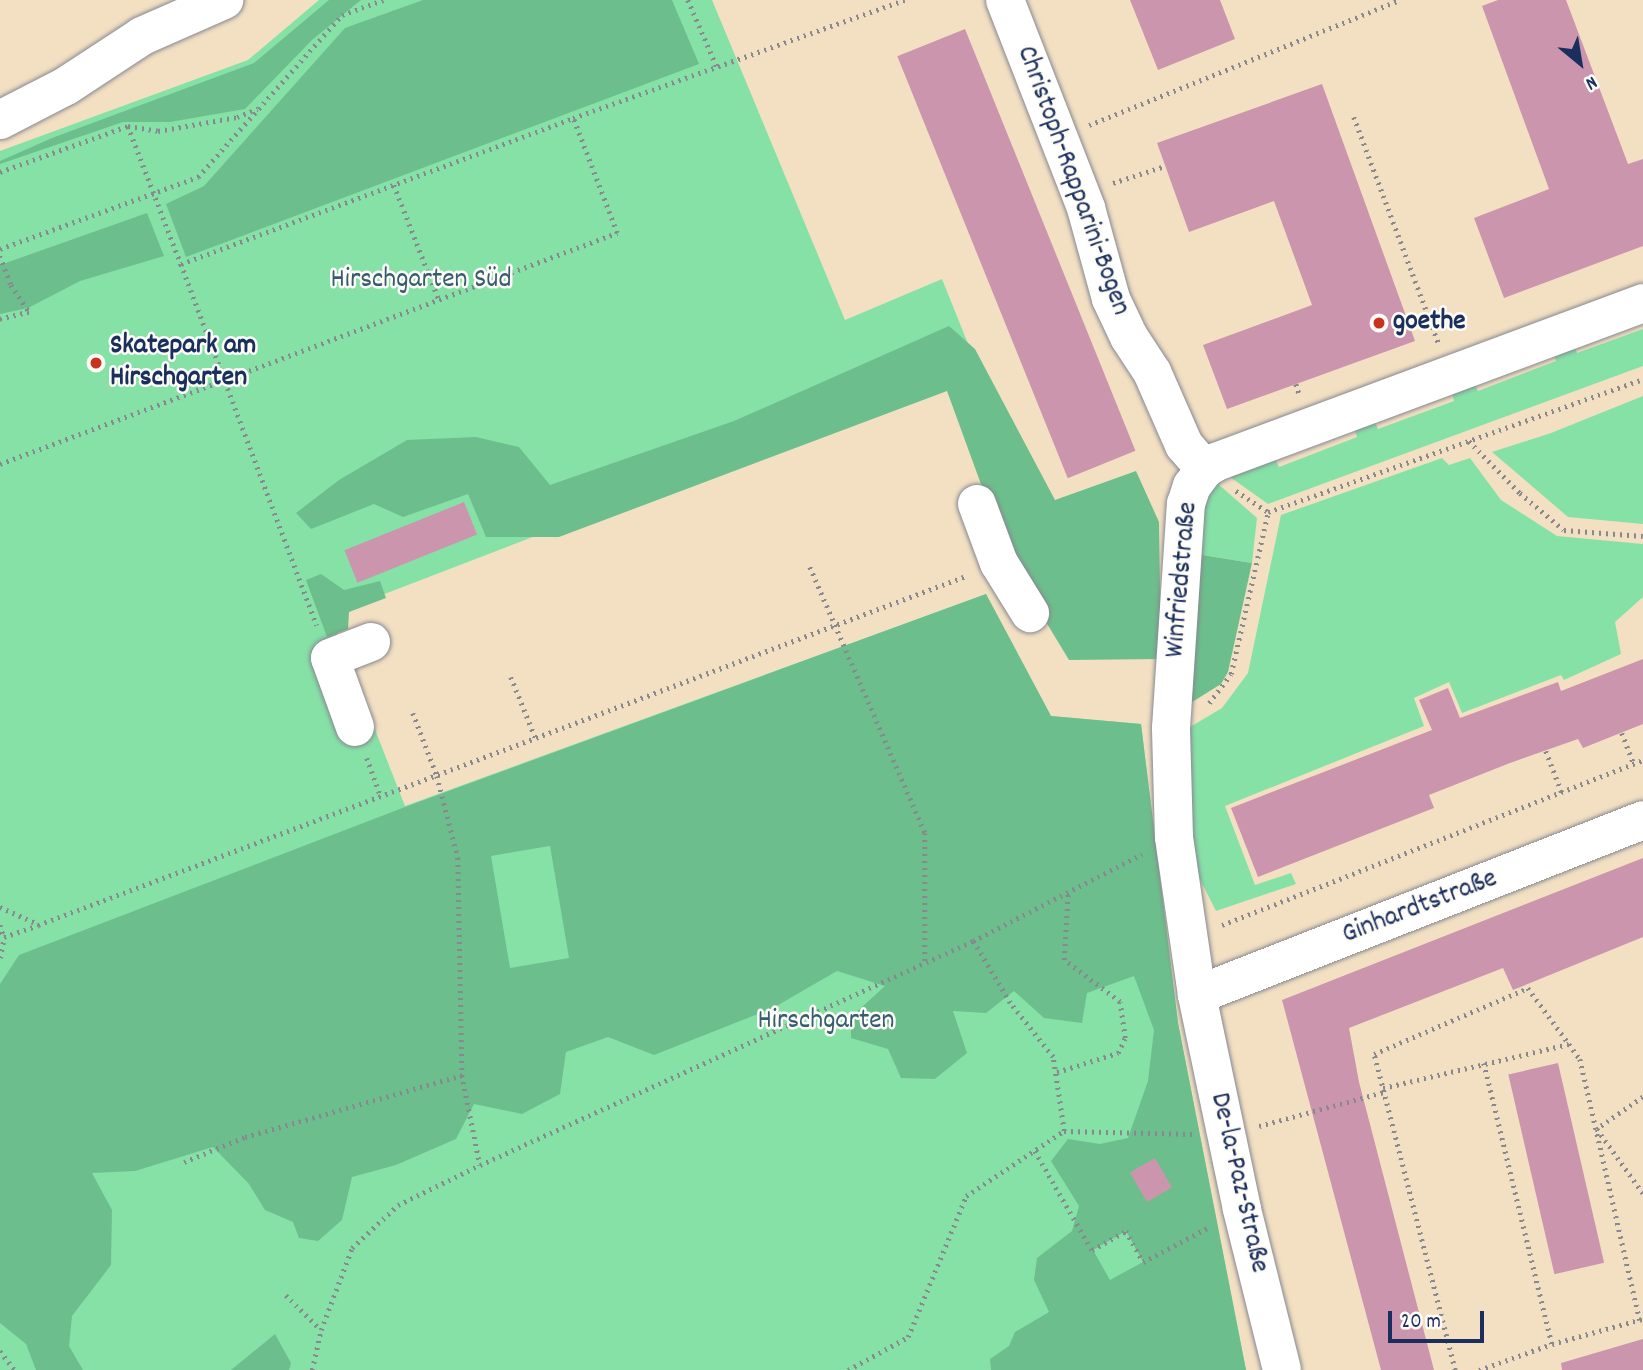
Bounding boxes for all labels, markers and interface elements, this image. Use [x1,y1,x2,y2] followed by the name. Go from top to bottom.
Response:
[1545,28,1615,98] north arrow
[1008,42,1136,320] street label: Christoph-Rapparini-Bogen
[1580,68,1602,96] text: N
[330,264,512,298] park label: Hirschgarten Süd
[1393,306,1466,340] place label: goethe
[1371,315,1387,331] marker: goethe
[110,330,256,396] place label: Skatepark am Hirschgarten
[88,355,104,371] marker: Skatepark am Hirschgarten
[1159,501,1207,659] street label: Winfriedstraße
[1338,863,1502,953] street label: Ginhardtstraße
[757,1005,895,1039] park label: Hirschgarten
[1201,1090,1275,1276] street label: De-la-Paz-Straße
[1391,1296,1487,1340] scale bar
[1401,1308,1441,1338] text: 20 m

